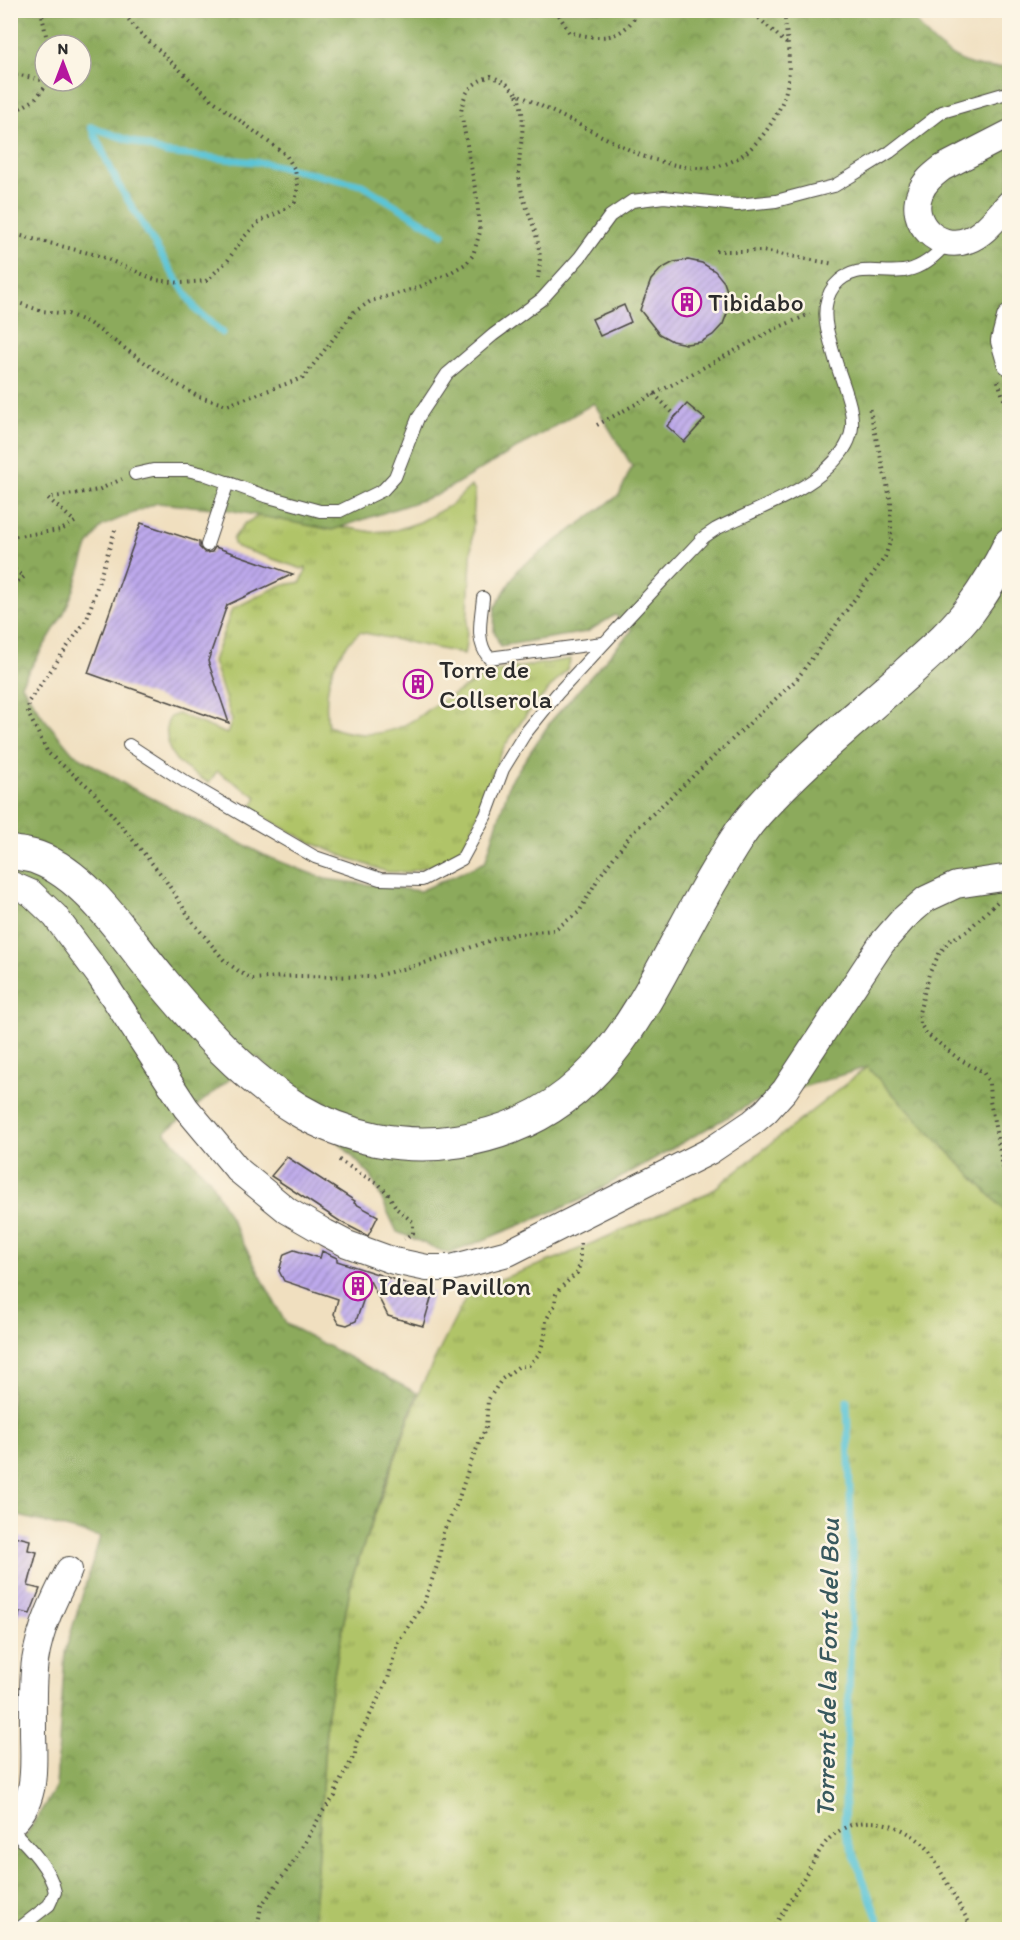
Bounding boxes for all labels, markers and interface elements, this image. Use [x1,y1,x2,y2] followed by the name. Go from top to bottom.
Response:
[33,33,93,93] north arrow
[58,39,68,58] text: N
[671,286,703,318] building icon: Tibidabo
[708,286,804,318] place label: Tibidabo
[439,653,553,715] place label: Torre de Collserola
[402,668,434,700] building icon: Torre de Collserola
[342,1270,374,1302] building icon: Ideal Pavillon
[379,1270,531,1302] place label: Ideal Pavillon
[808,1518,846,1818] water label: Torrent de la Font del Bou

